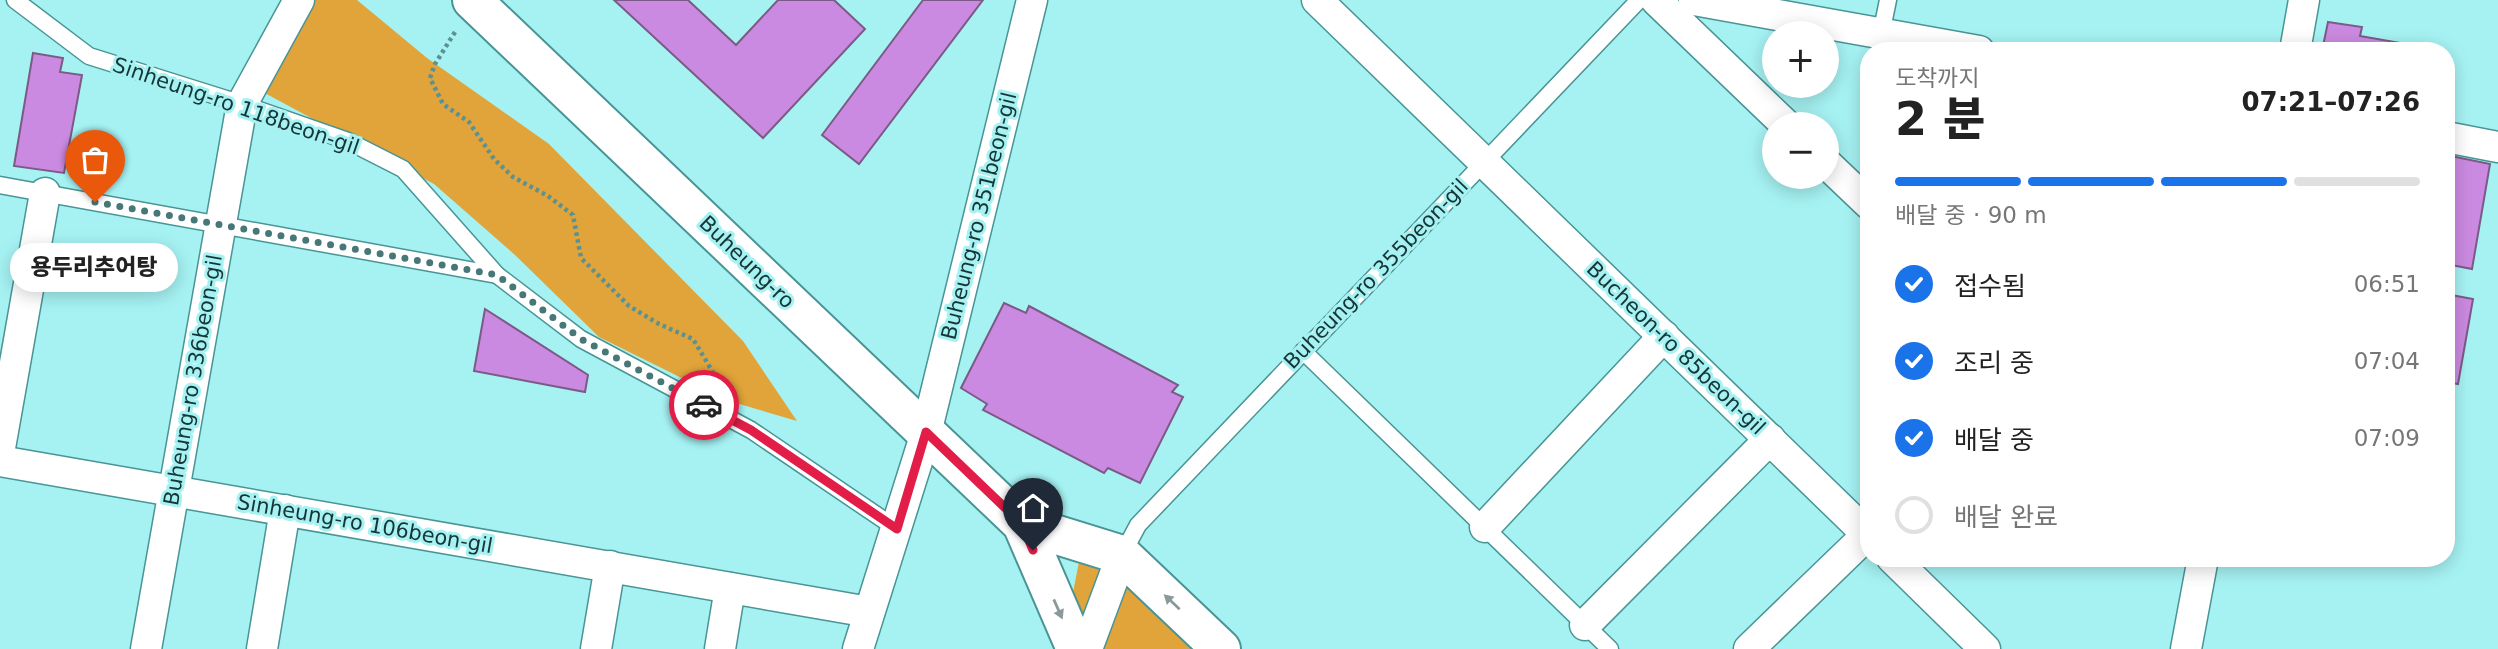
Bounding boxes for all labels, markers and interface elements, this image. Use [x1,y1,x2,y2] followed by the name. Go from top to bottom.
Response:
[1762,21,1839,189] map controls
[1762,21,1839,98] button: +
[110,52,362,160] street label: Sinheung-ro 118beon-gil
[1895,65,1980,91] text: 도착까지
[2241,87,2420,117] text: 07:21–07:26
[937,90,1021,342] street label: Buheung-ro 351beon-gil
[1895,92,1985,146] text: 2 분
[1762,112,1839,189] button: −
[65,130,125,202] pin
[76,141,114,179] icon: bag
[1279,174,1473,374] street label: Buheung-ro 355beon-gil
[1895,202,2047,228] text: 배달 중 · 90 m
[695,211,799,313] street label: Buheung-ro
[11,244,179,293] callout: 용두리추어탕
[159,253,227,507] street label: Buheung-ro 336beon-gil
[31,254,157,280] text: 용두리추어탕
[1582,256,1770,440] street label: Bucheon-ro 85beon-gil
[1895,265,1933,303] icon: check
[1954,271,2026,301] text: 접수됨
[2354,271,2420,297] text: 06:51
[1895,342,1933,380] icon: check
[1954,348,2034,378] text: 조리 중
[2354,348,2420,374] text: 07:04
[669,370,739,440] courier
[685,386,723,424] icon: car
[1895,419,1933,457] icon: check
[1954,425,2034,455] text: 배달 중
[2354,425,2420,451] text: 07:09
[1003,478,1063,550] pin
[1014,489,1052,527] icon: home
[235,490,495,558] street label: Sinheung-ro 106beon-gil
[1954,502,2058,532] text: 배달 완료
[1163,594,1181,610] one-way arrow
[1053,599,1064,620] one-way arrow

